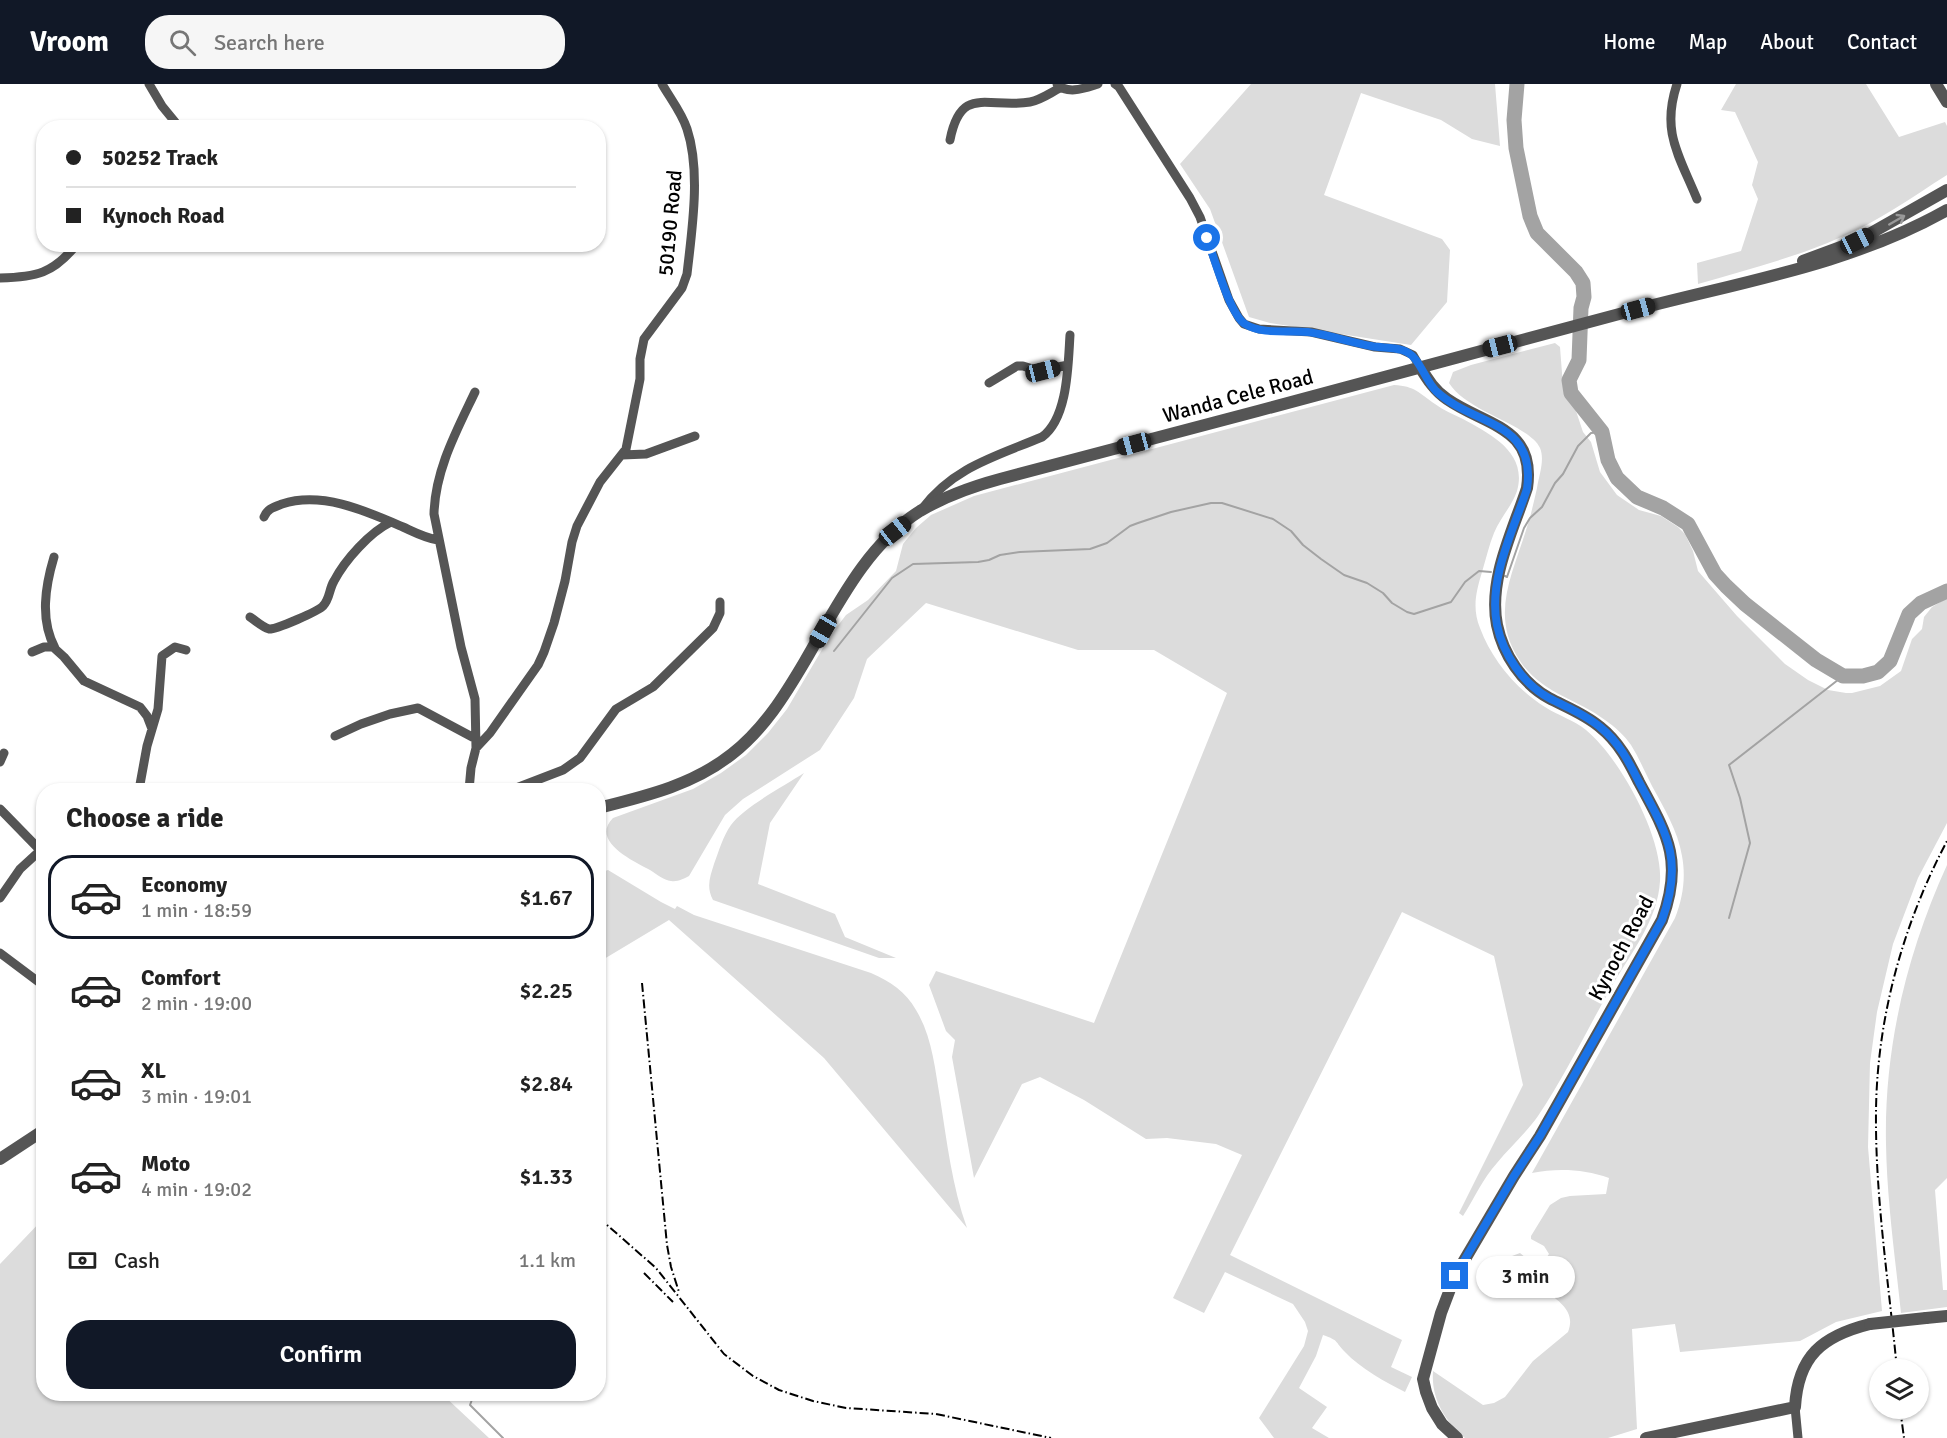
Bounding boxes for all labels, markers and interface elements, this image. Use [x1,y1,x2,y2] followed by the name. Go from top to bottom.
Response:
[145,15,565,69] search box
[30,25,109,59] text: Vroom
[166,26,199,59] icon: search
[214,29,325,56] text: Search here
[1603,29,1656,55] text: Home
[1689,29,1727,55] text: Map
[1760,29,1814,55] text: About
[1847,29,1917,55] text: Contact
[102,144,218,171] text: 50252 Track
[652,169,688,277] street label: 50190 Road
[102,202,225,229] text: Kynoch Road
[1888,214,1905,226] one-way arrow
[1193,224,1220,251] route start
[1837,225,1877,257] car
[1618,296,1658,322] car
[1480,333,1520,359] car
[1023,358,1063,384] car
[1160,363,1316,429] street label: Wanda Cele Road
[1114,431,1154,457] car
[875,513,915,549] car
[806,611,840,651] car
[66,802,224,835] text: Choose a ride
[69,870,123,924] icon: car
[141,871,227,898] text: Economy
[519,884,573,911] text: $1.67
[1582,891,1660,1005] street label: Kynoch Road
[141,898,252,923] text: 1 min · 18:59
[69,963,123,1017] icon: car
[141,964,221,991] text: Comfort
[519,977,573,1004] text: $2.25
[141,991,252,1016] text: 2 min · 19:00
[69,1056,123,1110] icon: car
[141,1057,166,1084] text: XL
[519,1070,573,1097] text: $2.84
[141,1084,252,1109] text: 3 min · 19:01
[69,1149,123,1203] icon: car
[141,1150,190,1177] text: Moto
[519,1163,573,1190] text: $1.33
[141,1177,252,1202] text: 4 min · 19:02
[66,1244,99,1277] icon: cash
[114,1247,160,1274] text: Cash
[519,1248,576,1273] text: 1.1 km
[1476,1255,1575,1297] callout: 3 min
[1441,1262,1468,1289] route end
[1502,1264,1549,1289] text: 3 min
[66,1320,576,1389] button: Confirm
[1869,1359,1929,1419] map controls
[1869,1359,1929,1419] button: layers

